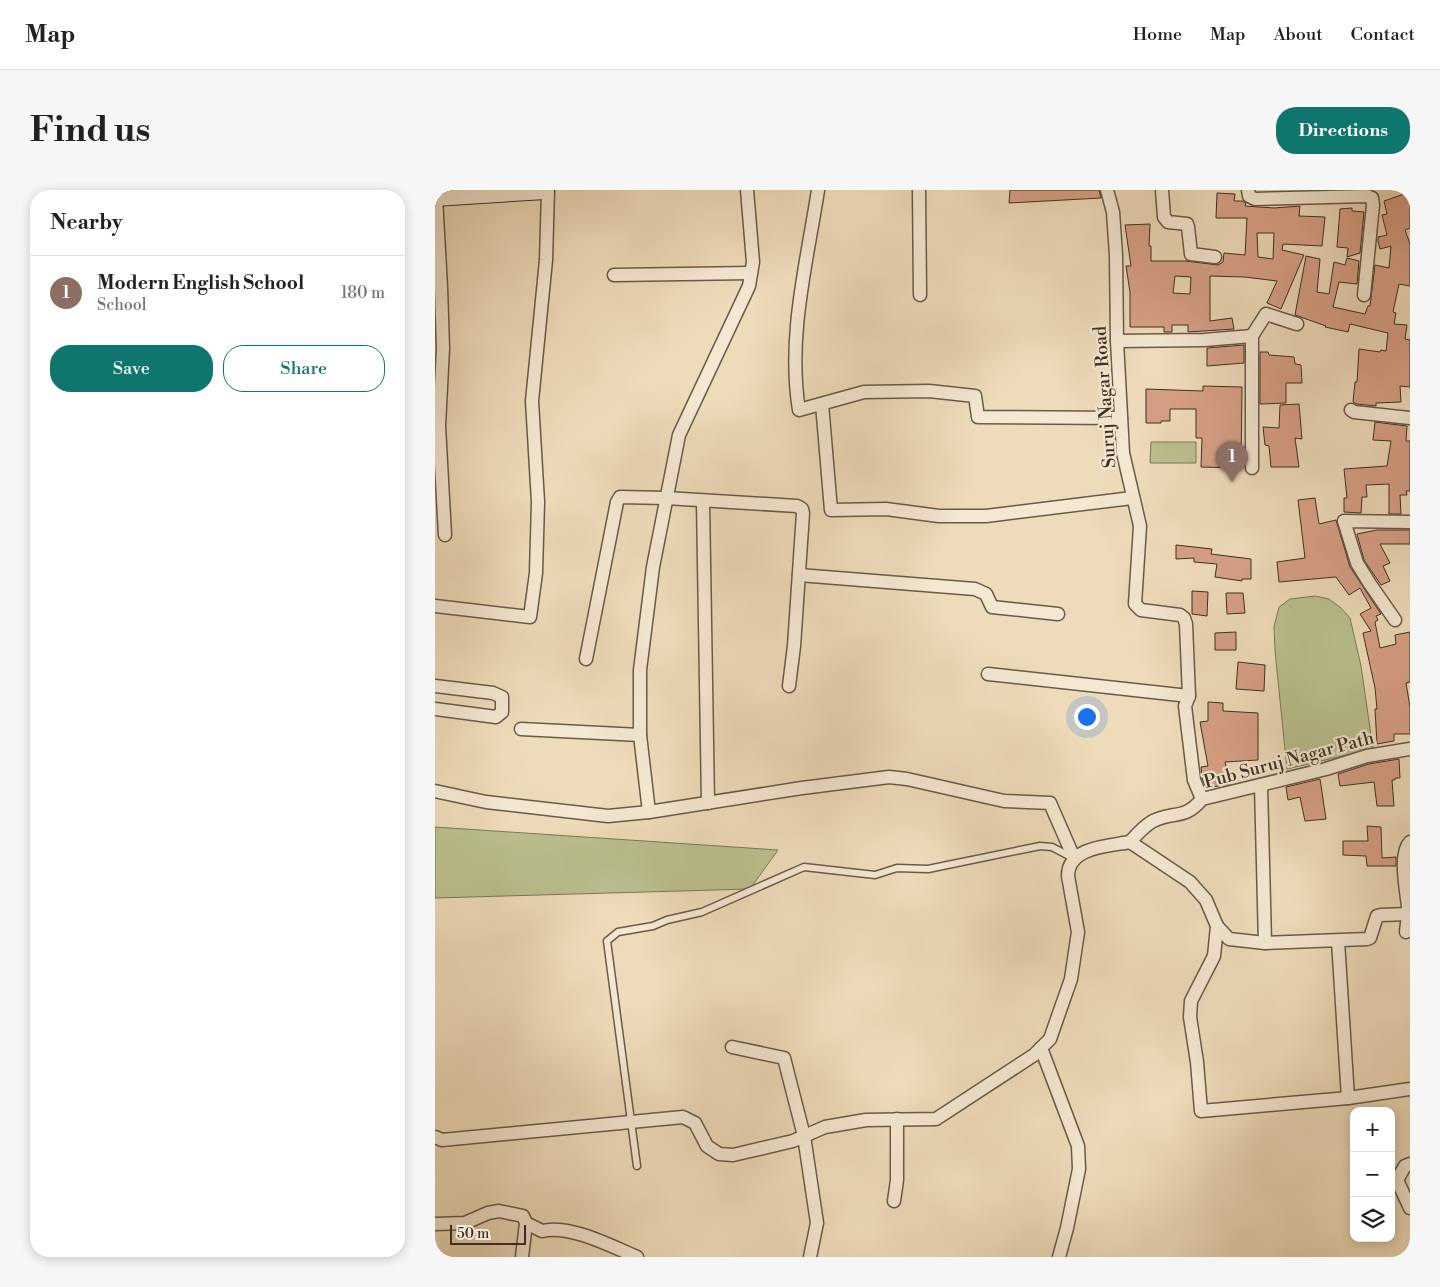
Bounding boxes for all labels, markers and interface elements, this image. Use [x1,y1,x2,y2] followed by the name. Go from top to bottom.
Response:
[25,20,75,50] text: Map
[1133,23,1182,46] text: Home
[1210,23,1246,46] text: Map
[1274,23,1323,46] text: About
[1351,23,1415,46] text: Contact
[1276,107,1410,154] button: Directions
[30,109,150,152] text: Find us
[50,210,123,236] text: Nearby
[97,271,304,295] text: Modern English School
[62,283,70,303] text: 1
[341,283,385,303] text: 180 m
[97,295,146,315] text: School
[1088,324,1121,469] street label: Suruj Nagar Road
[50,345,213,392] button: Save
[223,345,385,392] button: Share
[1216,441,1248,482] pin: 1
[1074,704,1100,730] your location
[1201,726,1377,794] street label: Pub Suruj Nagar Path
[1350,1107,1395,1242] map controls
[1350,1107,1395,1152] button: +
[1350,1152,1395,1197] button: −
[1350,1197,1395,1242] button: layers
[450,1222,526,1245] scale bar
[457,1225,489,1243] text: 50 m

